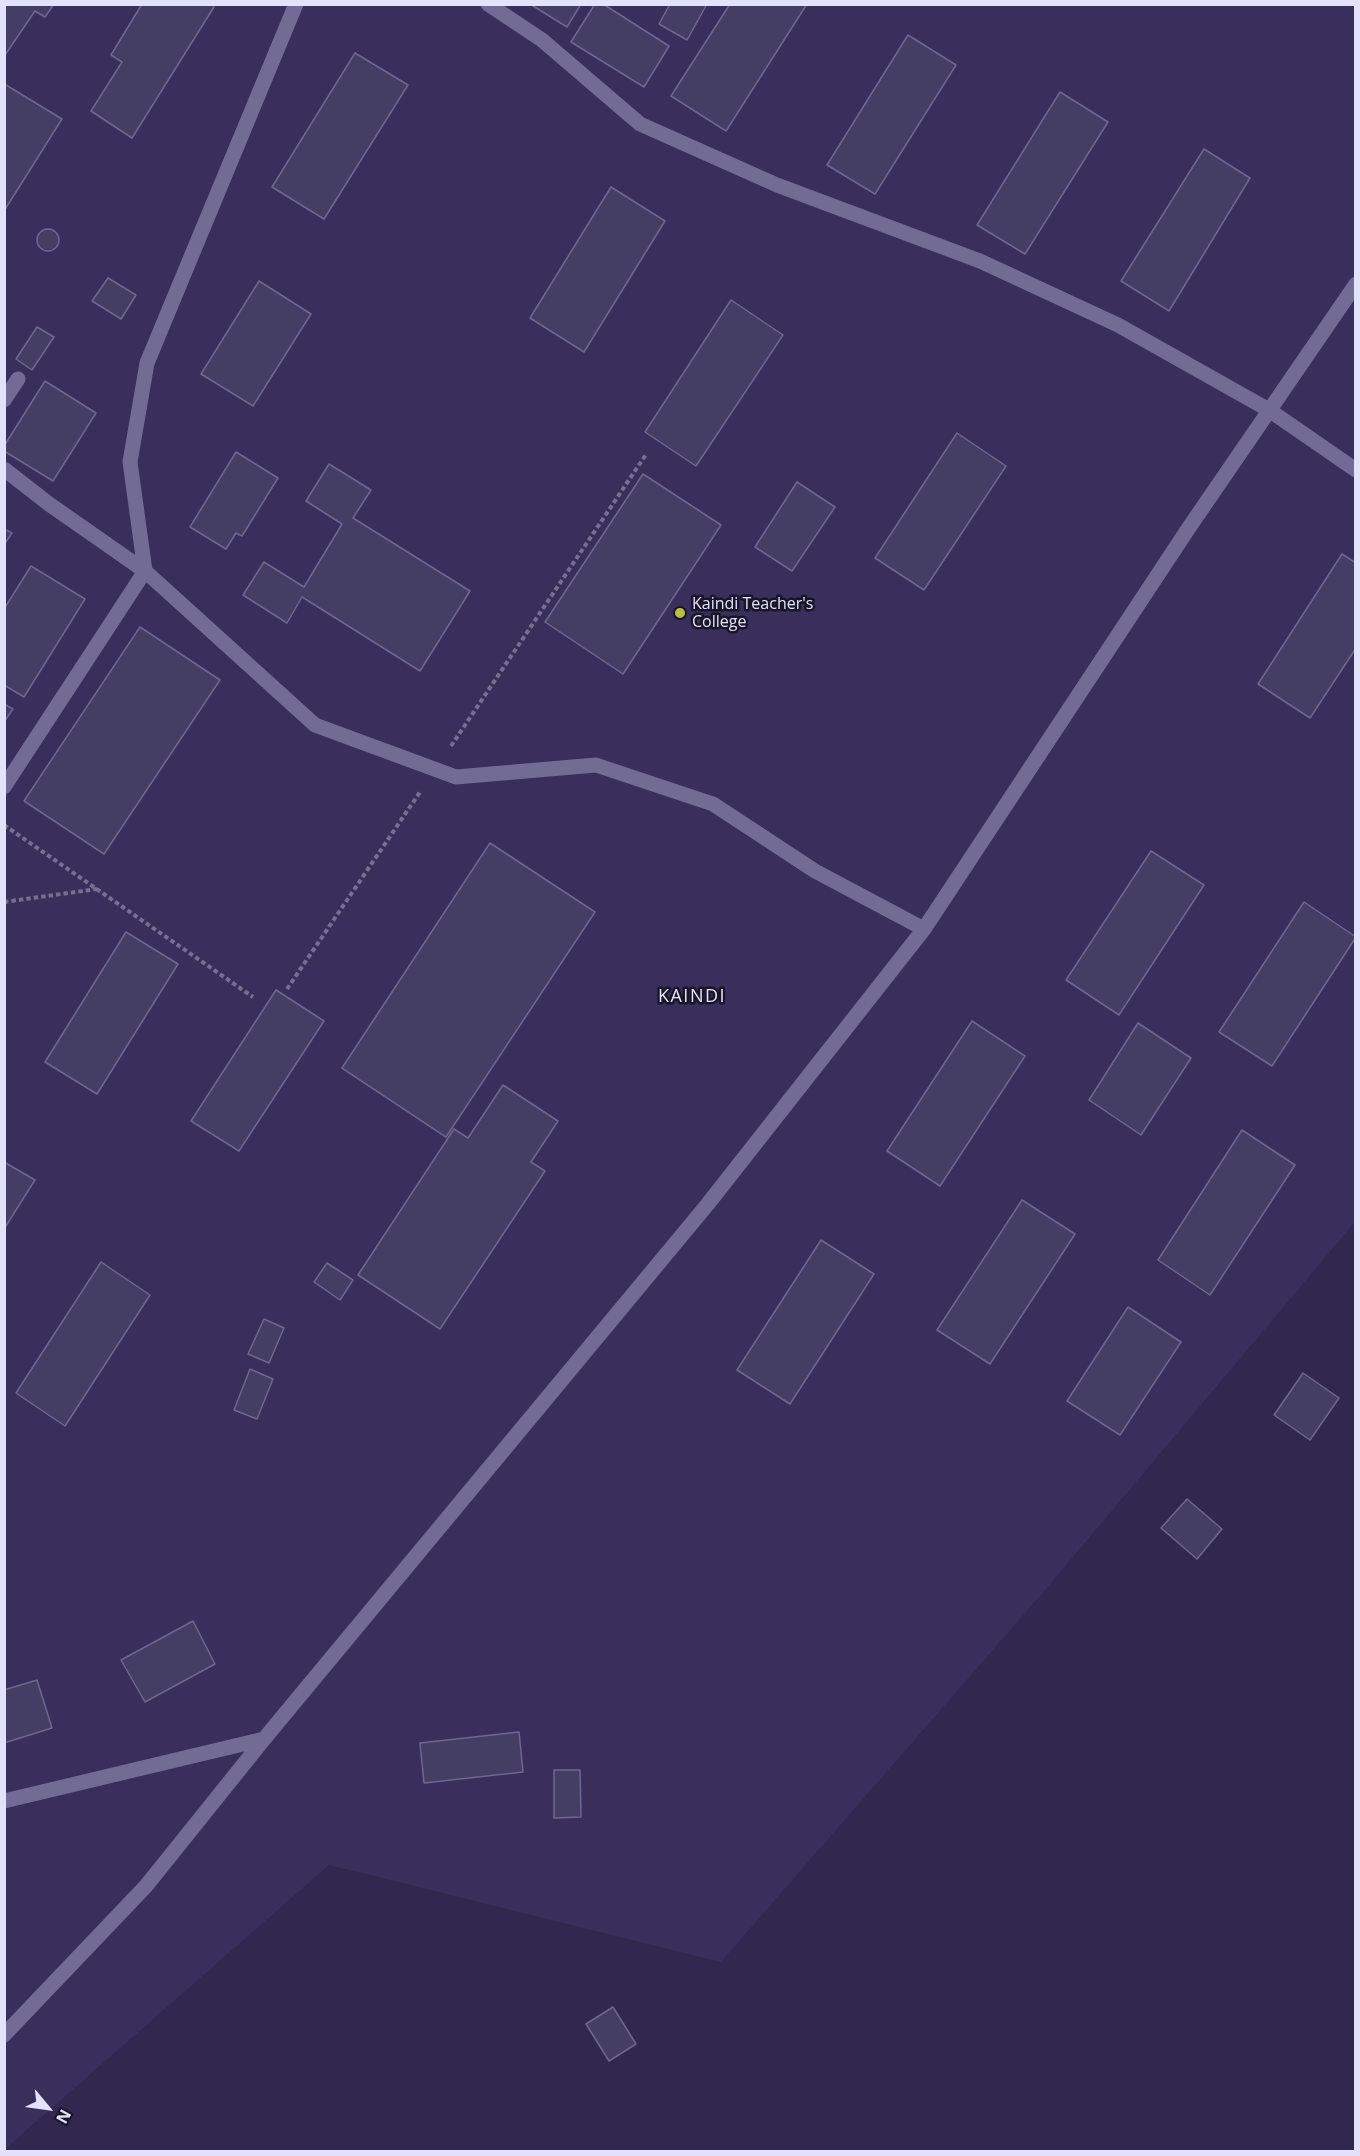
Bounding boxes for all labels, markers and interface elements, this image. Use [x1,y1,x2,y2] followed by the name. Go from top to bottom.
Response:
[692,594,813,632] place label: Kaindi Teacher's College
[673,606,687,620] marker: Kaindi Teacher's College
[658,986,726,1008] district label: KAINDI
[18,2078,78,2138] north arrow
[51,2106,77,2128] text: N

